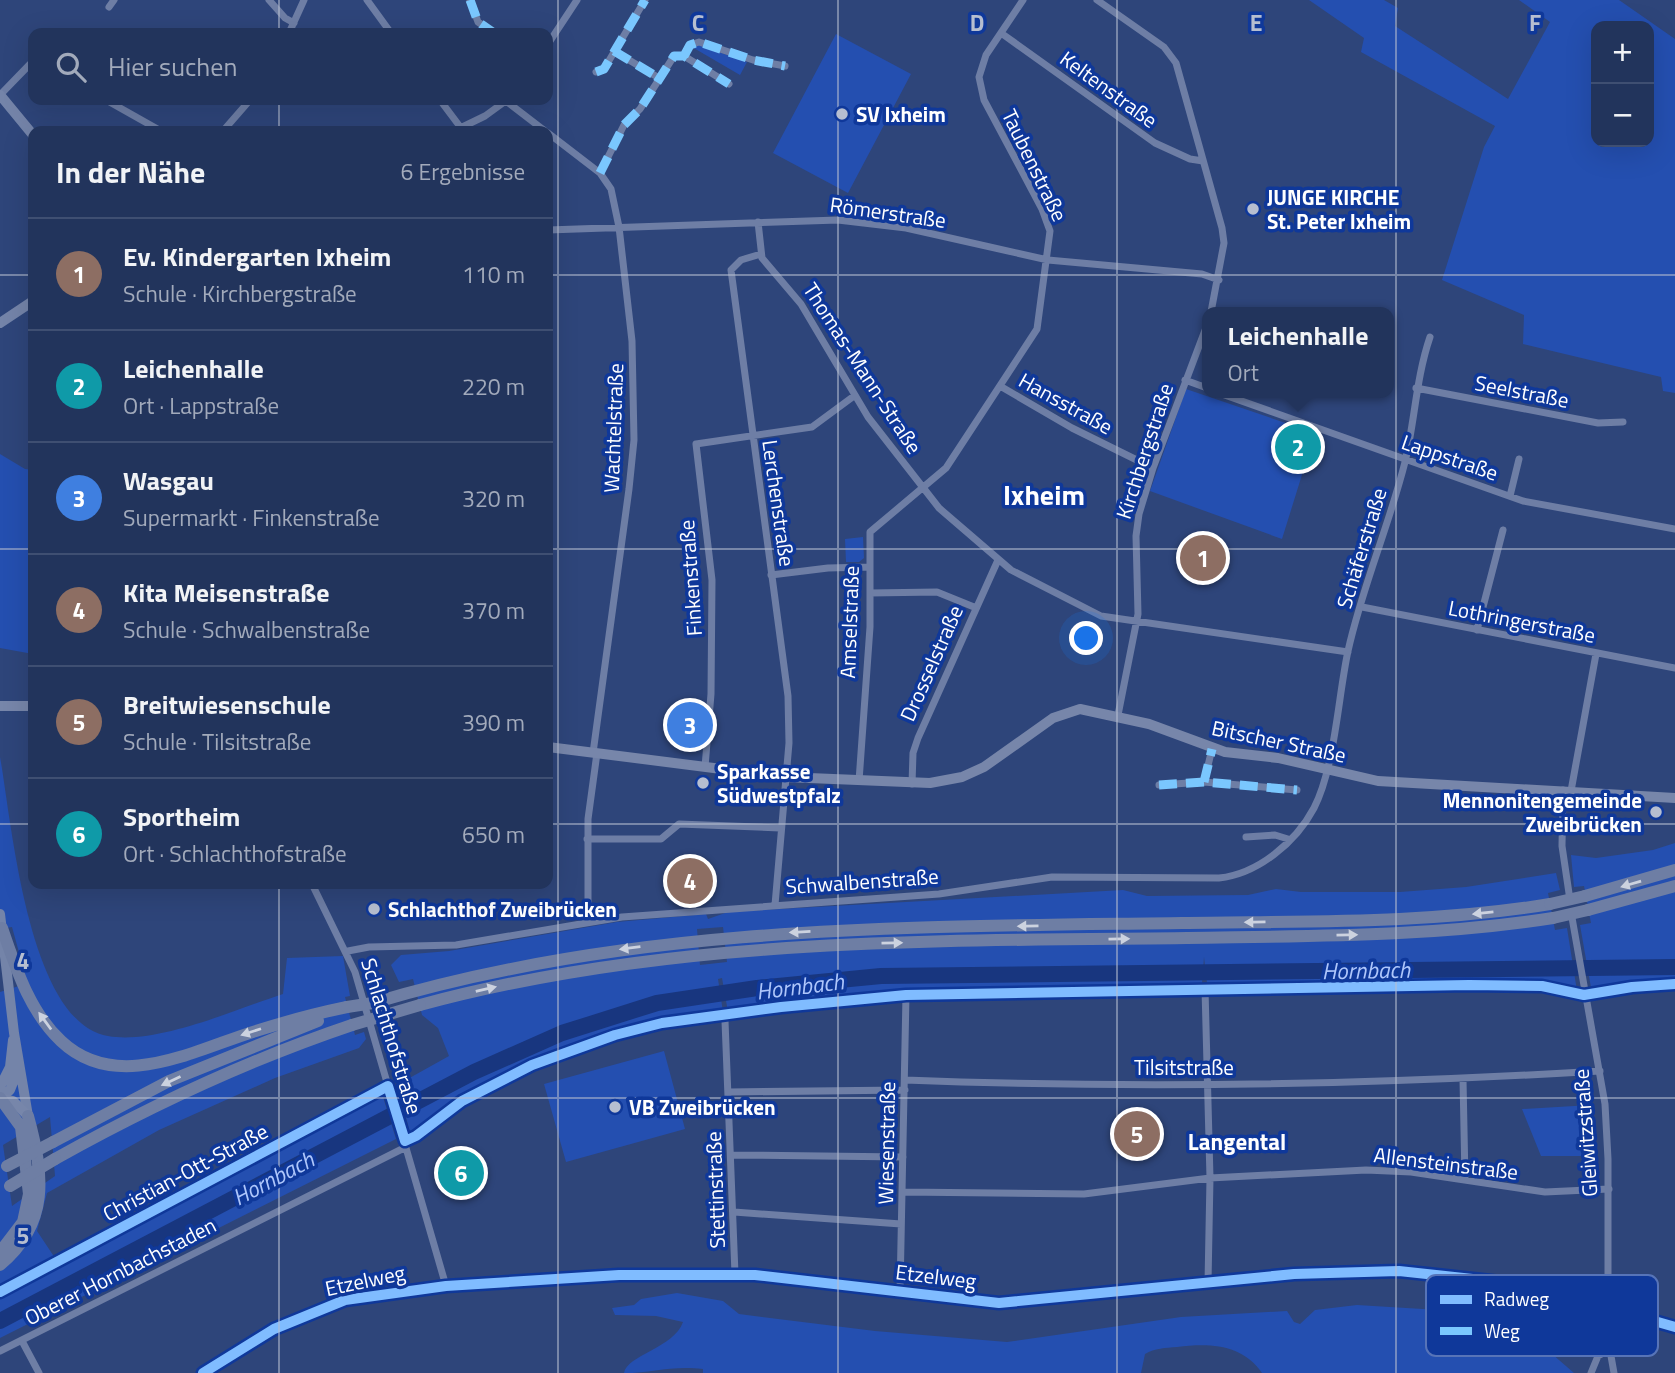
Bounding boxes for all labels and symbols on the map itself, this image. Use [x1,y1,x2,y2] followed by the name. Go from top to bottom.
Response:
[692,5,704,40] text: C
[970,5,984,40] text: D
[1250,5,1262,40] text: E
[1529,5,1541,40] text: F
[1054,43,1164,135] street label: Keltenstraße
[856,98,946,130] place label: SV Ixheim
[994,103,1076,227] street label: Taubenstraße
[834,106,850,122] marker: SV Ixheim
[1267,181,1411,237] place label: JUNGE KIRCHE St. Peter Ixheim
[828,188,948,236] street label: Römerstraße
[1245,201,1261,217] marker: JUNGE KIRCHE St. Peter Ixheim
[795,276,931,460] street label: Thomas-Mann-Straße
[595,363,631,493] street label: Wachtelstraße
[1013,364,1119,442] street label: Hansstraße
[1472,366,1572,416] street label: Seelstraße
[1107,379,1181,523] street label: Kirchbergstraße
[1275,421,1321,473] pin: 2
[1397,426,1503,488] street label: Lappstraße
[754,438,804,568] street label: Lerchenstraße
[1003,473,1085,516] district label: Ixheim
[1327,484,1395,612] street label: Schäferstraße
[670,519,710,637] street label: Finkenstraße
[1180,532,1226,584] pin: 1
[831,565,867,679] street label: Amselstraße
[1446,591,1598,651] street label: Lothringerstraße
[891,600,971,726] street label: Drosselstraße
[1069,621,1103,655] your location
[667,699,713,751] pin: 3
[1209,711,1349,771] street label: Bitscher Straße
[717,755,841,811] place label: Sparkasse Südwestpfalz
[695,775,711,791] marker: Sparkasse Südwestpfalz
[1442,784,1642,840] place label: Mennonitengemeinde Zweibrücken
[1648,804,1664,820] marker: Mennonitengemeinde Zweibrücken
[667,855,713,907] pin: 4
[784,860,940,902] street label: Schwalbenstraße
[1620,879,1641,889] one-way arrow
[388,893,617,925] place label: Schlachthof Zweibrücken
[366,901,382,917] marker: Schlachthof Zweibrücken
[1471,908,1493,919] one-way arrow
[1244,916,1266,928] one-way arrow
[1017,920,1039,931] one-way arrow
[789,927,811,938] one-way arrow
[1336,929,1358,941] one-way arrow
[1109,933,1131,944] one-way arrow
[881,937,903,949] one-way arrow
[17,943,29,978] text: 4
[619,943,641,954] one-way arrow
[1322,952,1411,988] water label: Hornbach
[353,954,431,1118] street label: Schlachthofstraße
[754,963,846,1009] water label: Hornbach
[475,983,497,994] one-way arrow
[38,1012,52,1030] one-way arrow
[240,1028,261,1038] one-way arrow
[1134,1051,1234,1083] street label: Tilsitstraße
[1565,1068,1605,1198] street label: Gleiwitzstraße
[161,1075,181,1087] one-way arrow
[869,1081,903,1205] street label: Wiesenstraße
[629,1091,776,1123] place label: VB Zweibrücken
[607,1099,623,1115] marker: VB Zweibrücken
[1114,1108,1160,1160] pin: 5
[97,1115,273,1229] street label: Christian-Ott-Straße
[1188,1124,1286,1159] district label: Langental
[697,1131,733,1249] street label: Stettinstraße
[1372,1138,1520,1188] street label: Allensteinstraße
[226,1142,321,1214] water label: Hornbach
[438,1147,484,1199] pin: 6
[19,1209,221,1333] street label: Oberer Hornbachstaden
[17,1218,29,1253] text: 5
[894,1255,978,1297] street label: Etzelweg
[322,1256,408,1304] street label: Etzelweg
[1426,1275,1658,1356] legend
[1484,1284,1549,1313] text: Radweg
[1484,1316,1520,1345] text: Weg

